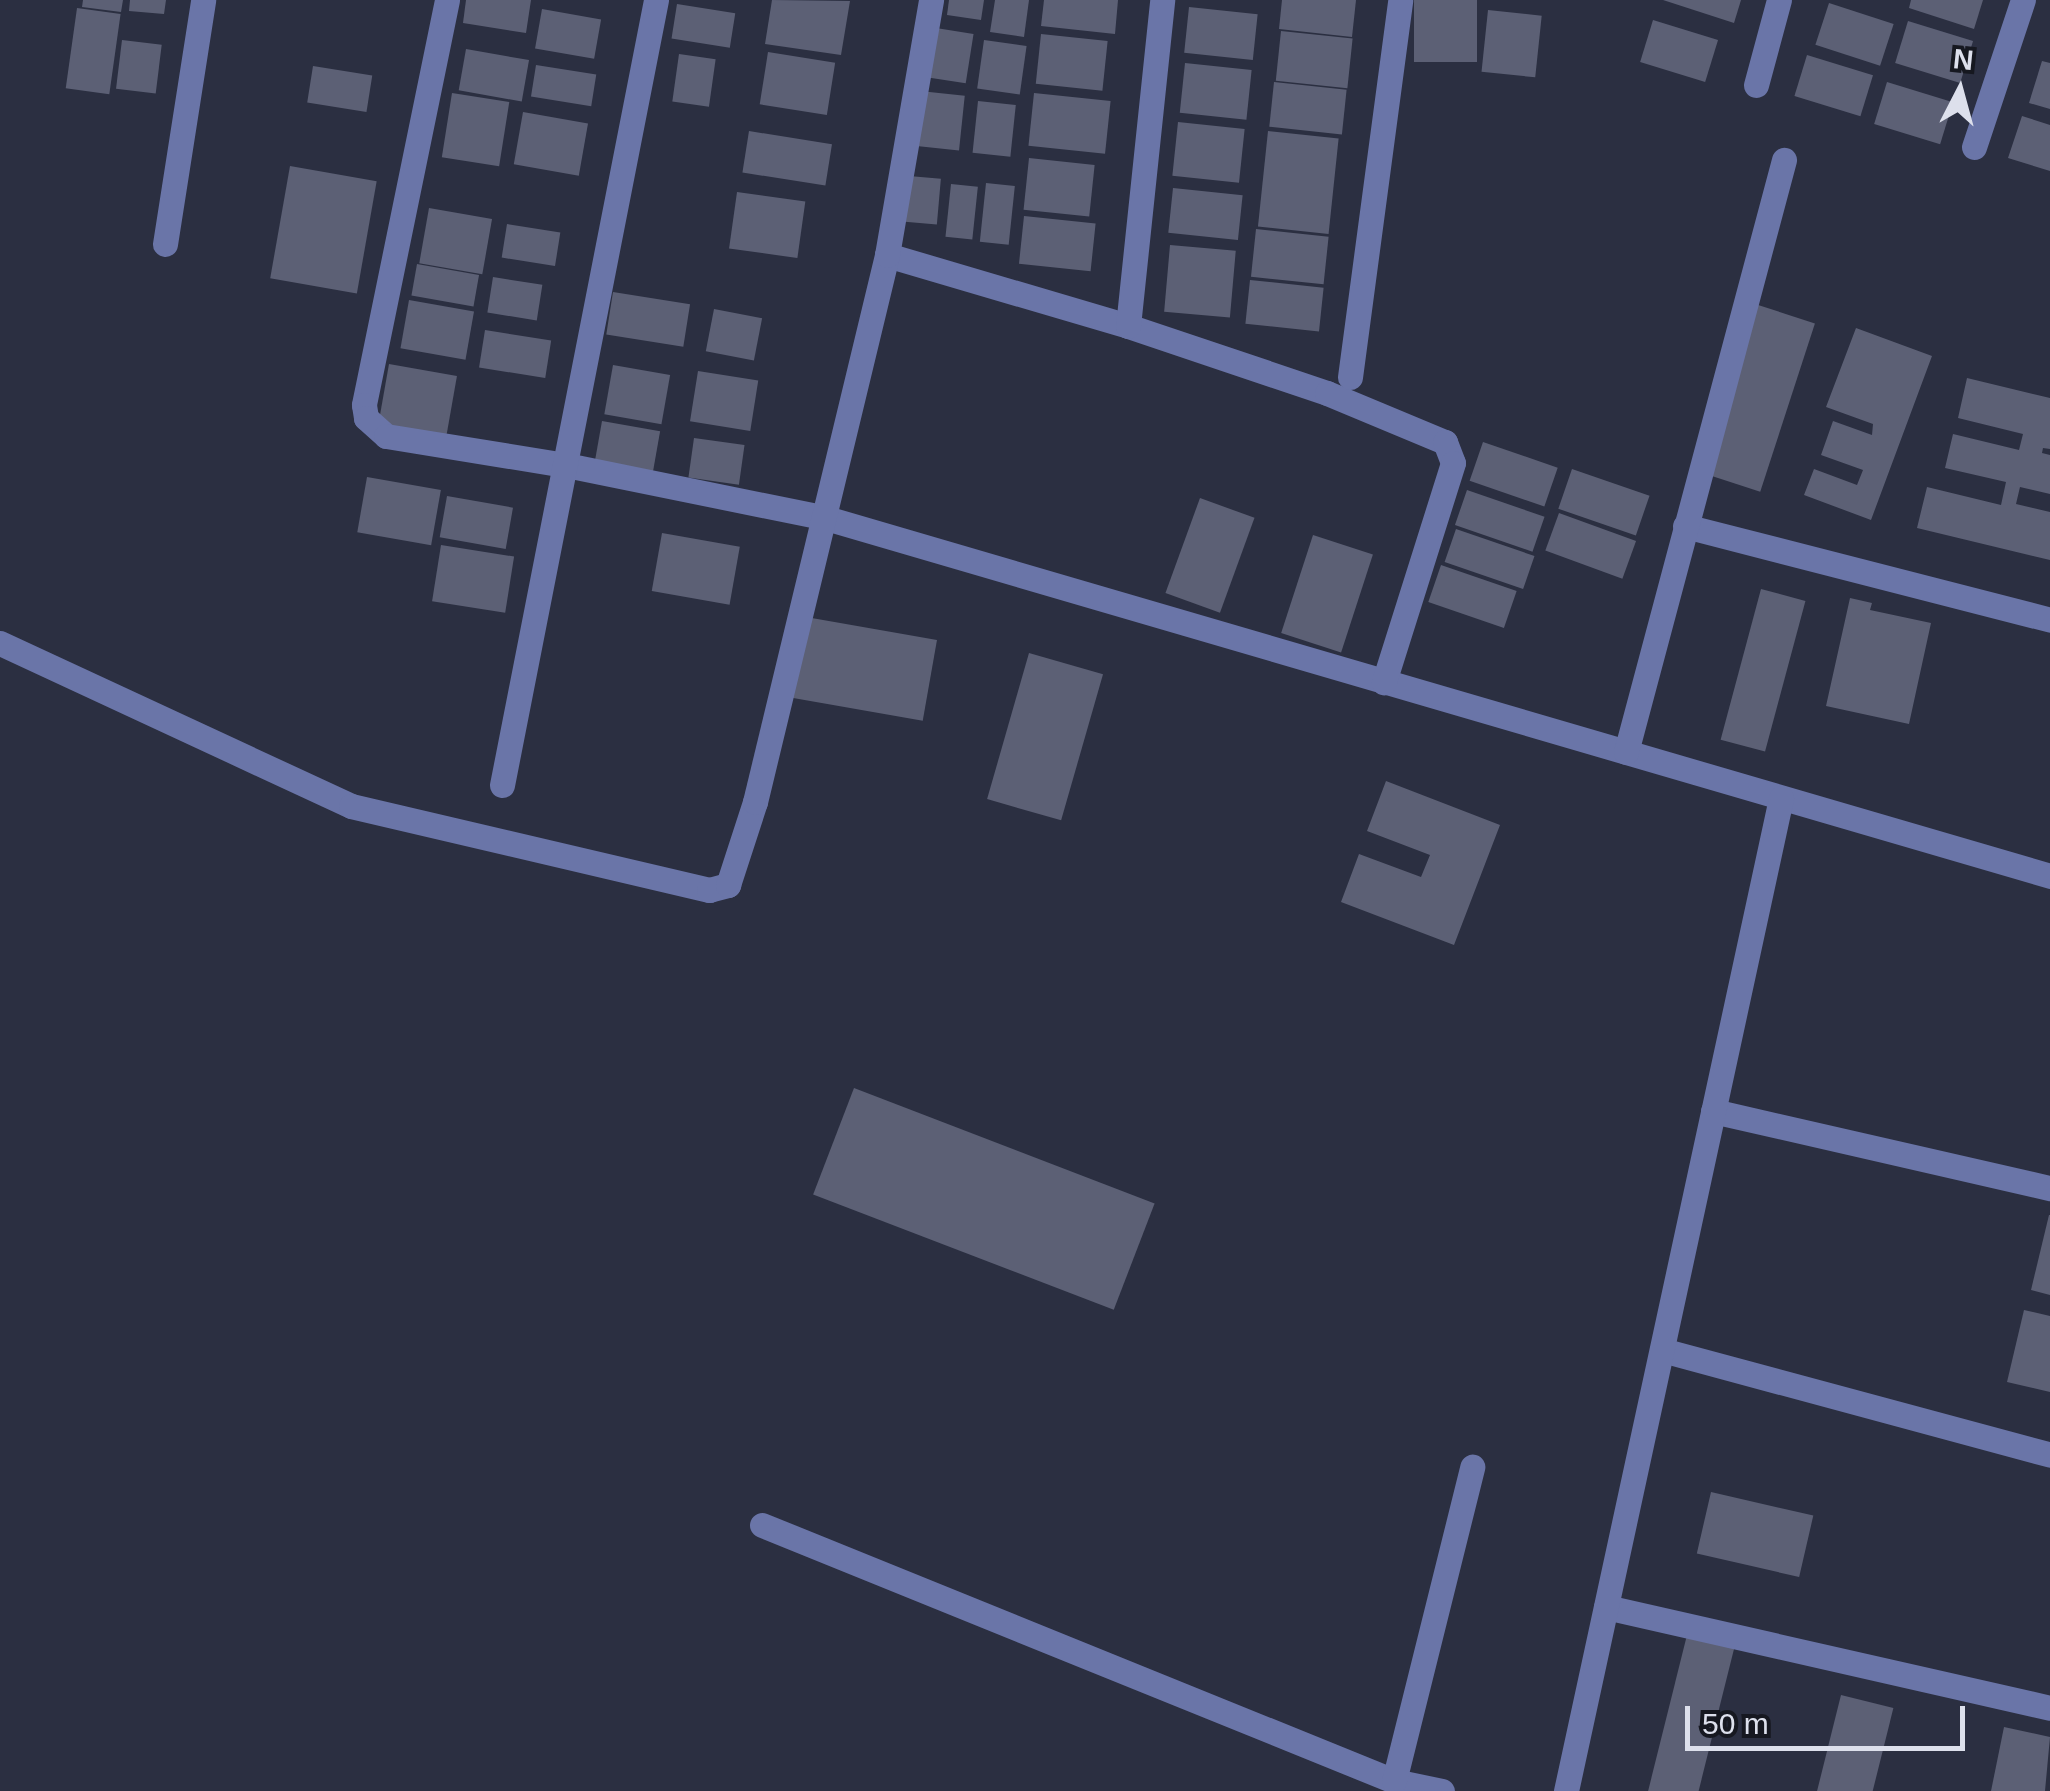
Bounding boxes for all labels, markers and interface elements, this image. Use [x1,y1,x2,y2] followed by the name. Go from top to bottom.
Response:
[1910,40,2010,140] north arrow
[1951,43,1975,76] text: N
[1690,1686,1970,1748] scale bar
[1702,1707,1769,1740] text: 50 m

